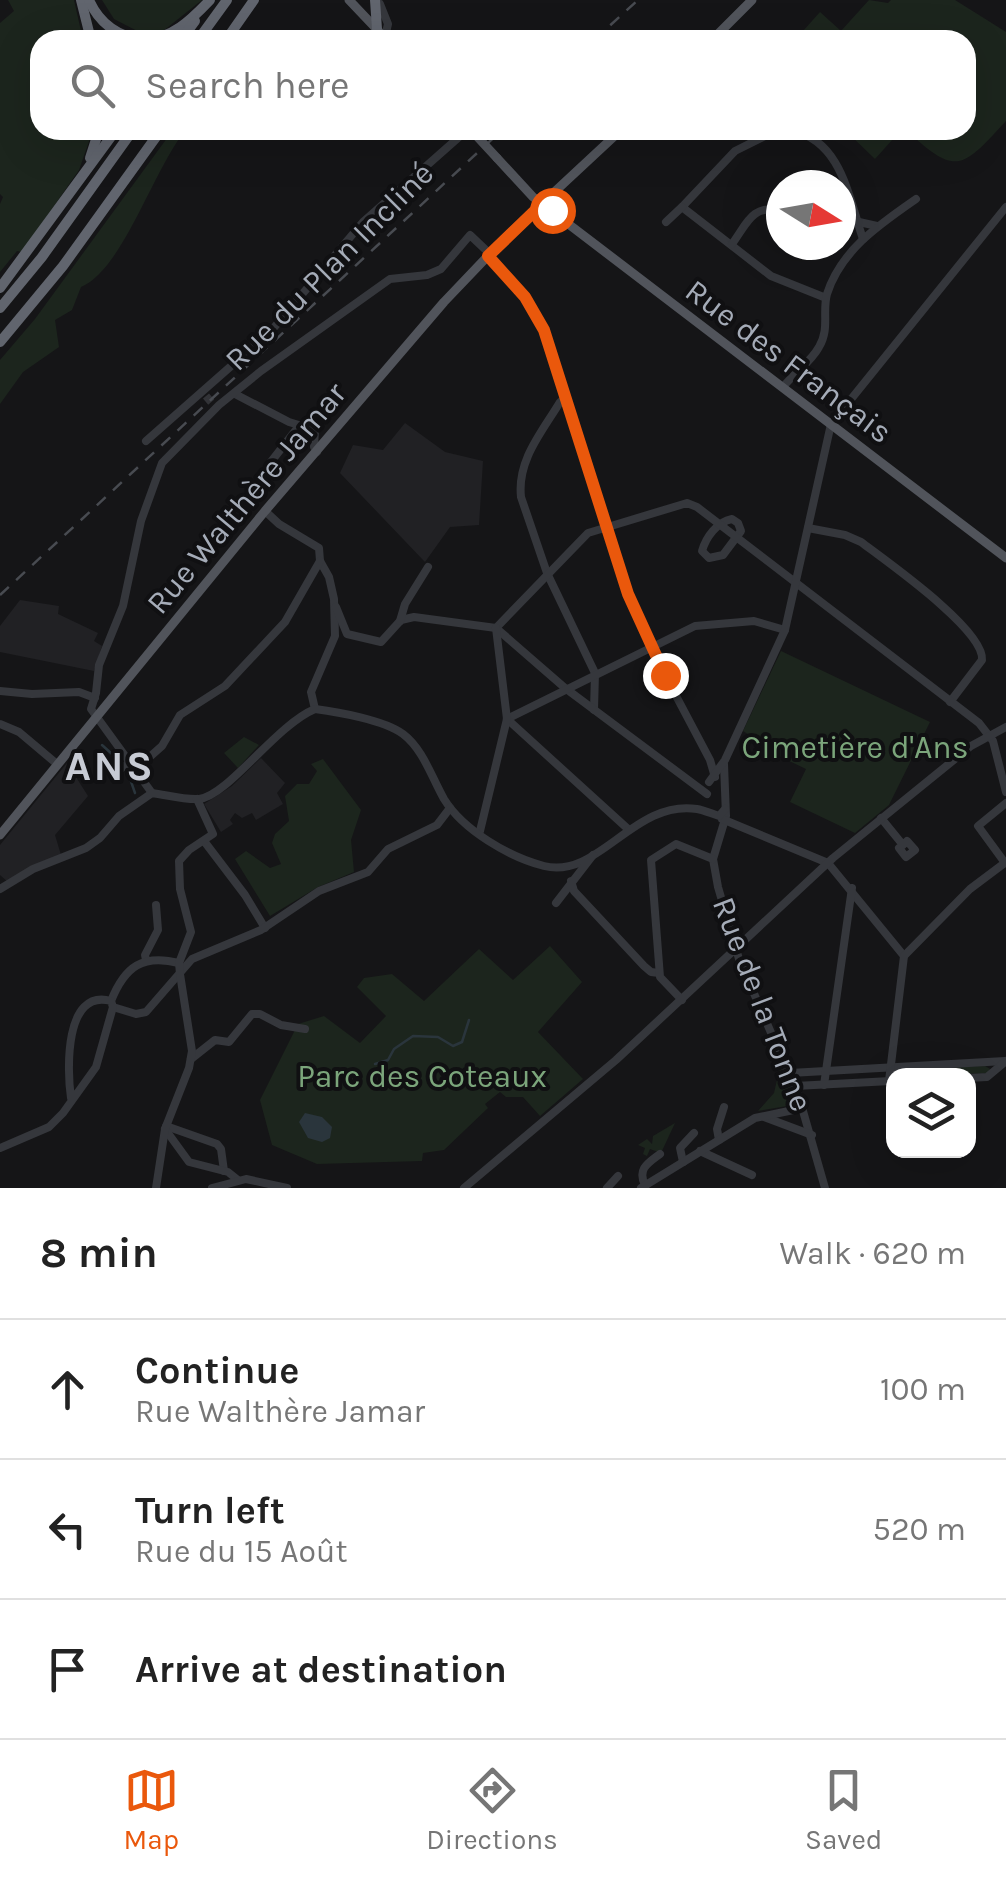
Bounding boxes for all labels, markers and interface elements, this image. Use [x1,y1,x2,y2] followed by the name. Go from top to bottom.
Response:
[30,30,976,140] search box
[65,58,120,113] icon: search
[145,63,349,108] text: Search here
[218,155,441,378] street label: Rue du Plan Incliné
[766,170,856,260] north arrow
[530,188,576,234] route start
[678,272,899,451] street label: Rue des Français
[139,375,354,621] street label: Rue Walthère Jamar
[643,653,689,699] route end
[742,729,968,766] park label: Cimetière d'Ans
[65,741,155,791] district label: ANS
[705,892,820,1116] street label: Rue de la Tonne
[297,1058,547,1095] park label: Parc des Coteaux
[886,1068,976,1158] map controls
[886,1068,976,1158] button: layers
[40,1228,158,1278] text: 8 min
[780,1235,966,1272] text: Walk · 620 m
[135,1348,299,1393] text: Continue
[40,1362,95,1417] icon: ahead
[880,1371,966,1408] text: 100 m
[135,1393,425,1430] text: Rue Walthère Jamar
[135,1488,285,1533] text: Turn left
[40,1502,95,1557] icon: left
[873,1511,966,1548] text: 520 m
[135,1533,347,1570] text: Rue du 15 Août
[40,1642,95,1697] icon: arrive
[135,1647,507,1692] text: Arrive at destination
[124,1763,179,1856] tab: Map
[426,1763,558,1856] tab: Directions
[805,1763,882,1856] tab: Saved

